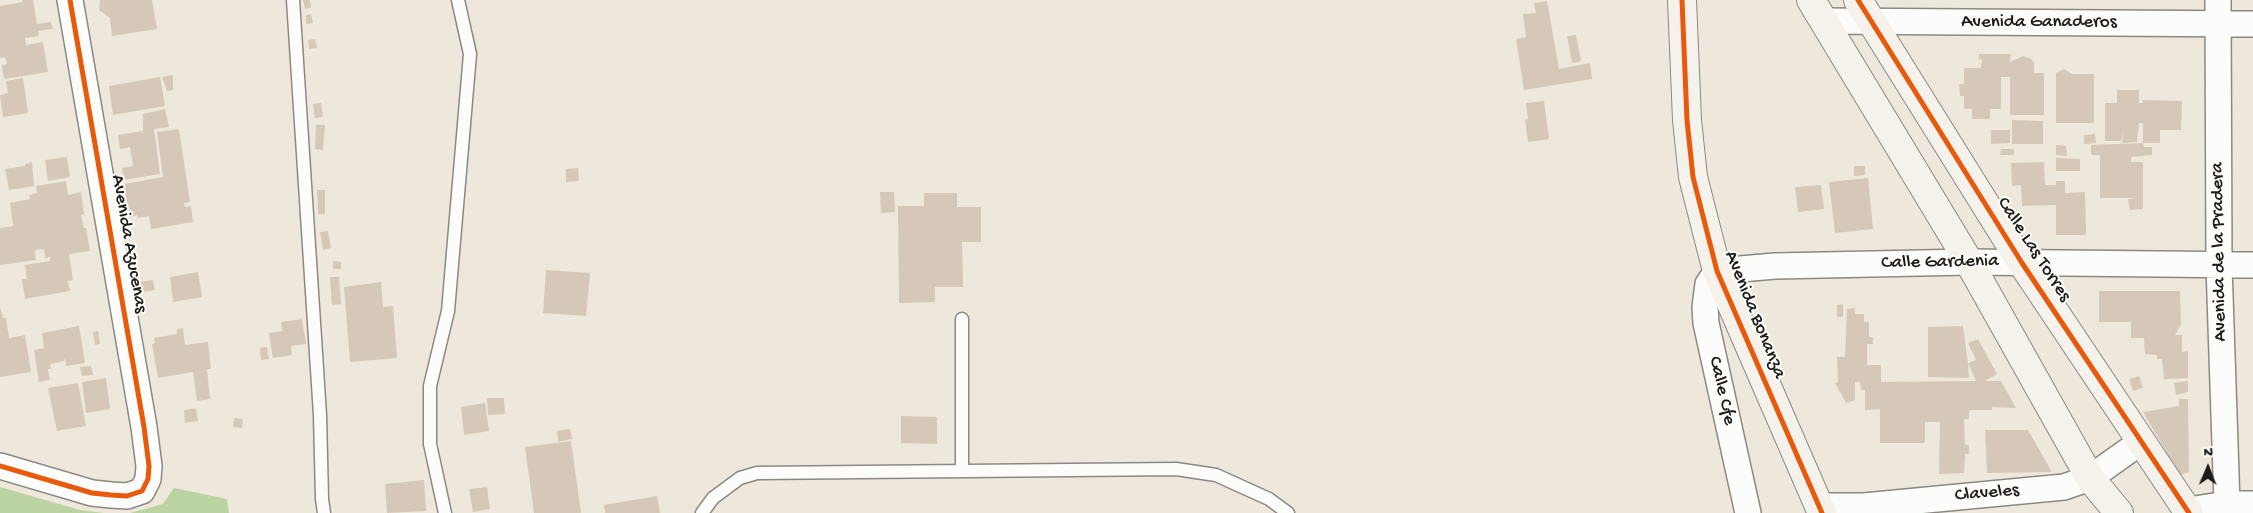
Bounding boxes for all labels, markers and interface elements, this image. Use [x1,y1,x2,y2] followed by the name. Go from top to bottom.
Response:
[1961,12,2117,34] street label: Avenida Ganaderos
[2207,162,2233,342] street label: Avenida de la Pradera
[105,173,151,315] street label: Avenida Azucenas
[1991,193,2075,307] street label: Calle Las Torres
[1718,248,1790,382] street label: Avenida Bonanza
[1881,251,1999,275] street label: Calle Gardenia
[1702,355,1740,427] street label: Calle Cfe
[2183,443,2233,493] north arrow
[2204,444,2213,461] text: N
[1954,480,2020,508] street label: Claveles

